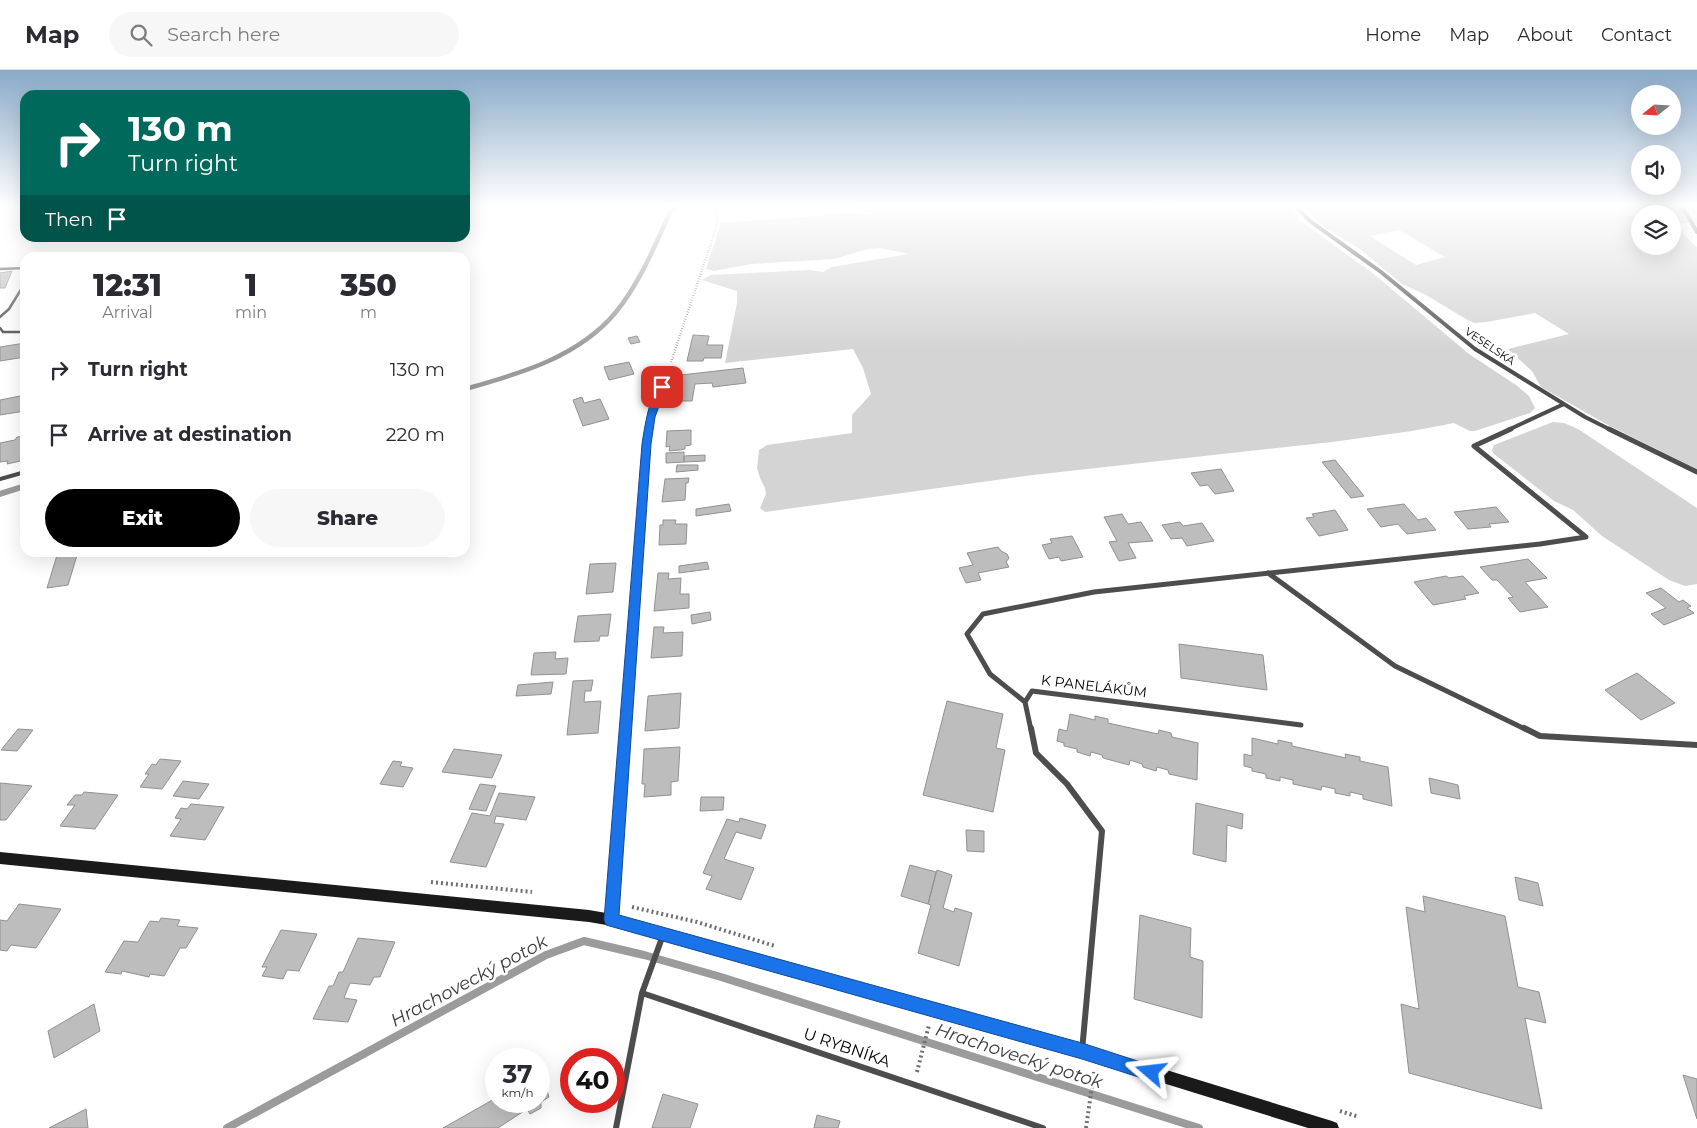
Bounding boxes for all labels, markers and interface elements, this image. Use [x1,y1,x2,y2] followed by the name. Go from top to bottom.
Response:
[109,12,459,57] search box
[25,20,79,49] text: Map
[127,21,155,49] icon: search
[167,23,280,46] text: Search here
[1365,24,1421,46] text: Home
[1449,24,1489,46] text: Map
[1517,24,1573,46] text: About
[1601,24,1672,46] text: Contact
[1631,85,1681,135] north arrow
[1631,85,1681,255] map controls
[128,107,233,150] text: 130 m
[45,110,110,175] icon: right
[1631,145,1681,195] button: sound
[128,150,238,177] text: Turn right
[103,205,131,233] icon: arrive
[1631,205,1681,255] button: layers
[45,208,93,231] text: Then
[93,267,162,304] text: 12:31
[245,267,257,304] text: 1
[340,267,397,304] text: 350
[102,303,153,322] text: Arrival
[235,303,267,322] text: min
[360,303,377,322] text: m
[1462,324,1518,368] street label: VESELSKÁ
[45,356,73,384] icon: right
[88,358,188,381] text: Turn right
[390,358,445,381] text: 130 m
[641,366,683,408] pin
[648,373,676,401] icon: arrive
[45,421,73,449] icon: arrive
[88,423,292,446] text: Arrive at destination
[386,423,445,446] text: 220 m
[45,489,240,547] button: Exit
[250,489,445,547] button: Share
[1040,670,1148,701] street label: K PANELÁKŮM
[387,930,552,1032] water label: Hrachovecký potok
[933,1019,1107,1094] water label: Hrachovecký potok
[801,1024,893,1071] street label: U RYBNÍKA
[1124,1045,1176,1097] position arrow
[560,1048,625,1113] speed limit sign: 40
[502,1059,533,1089] text: 37
[501,1085,534,1100] text: km/h

